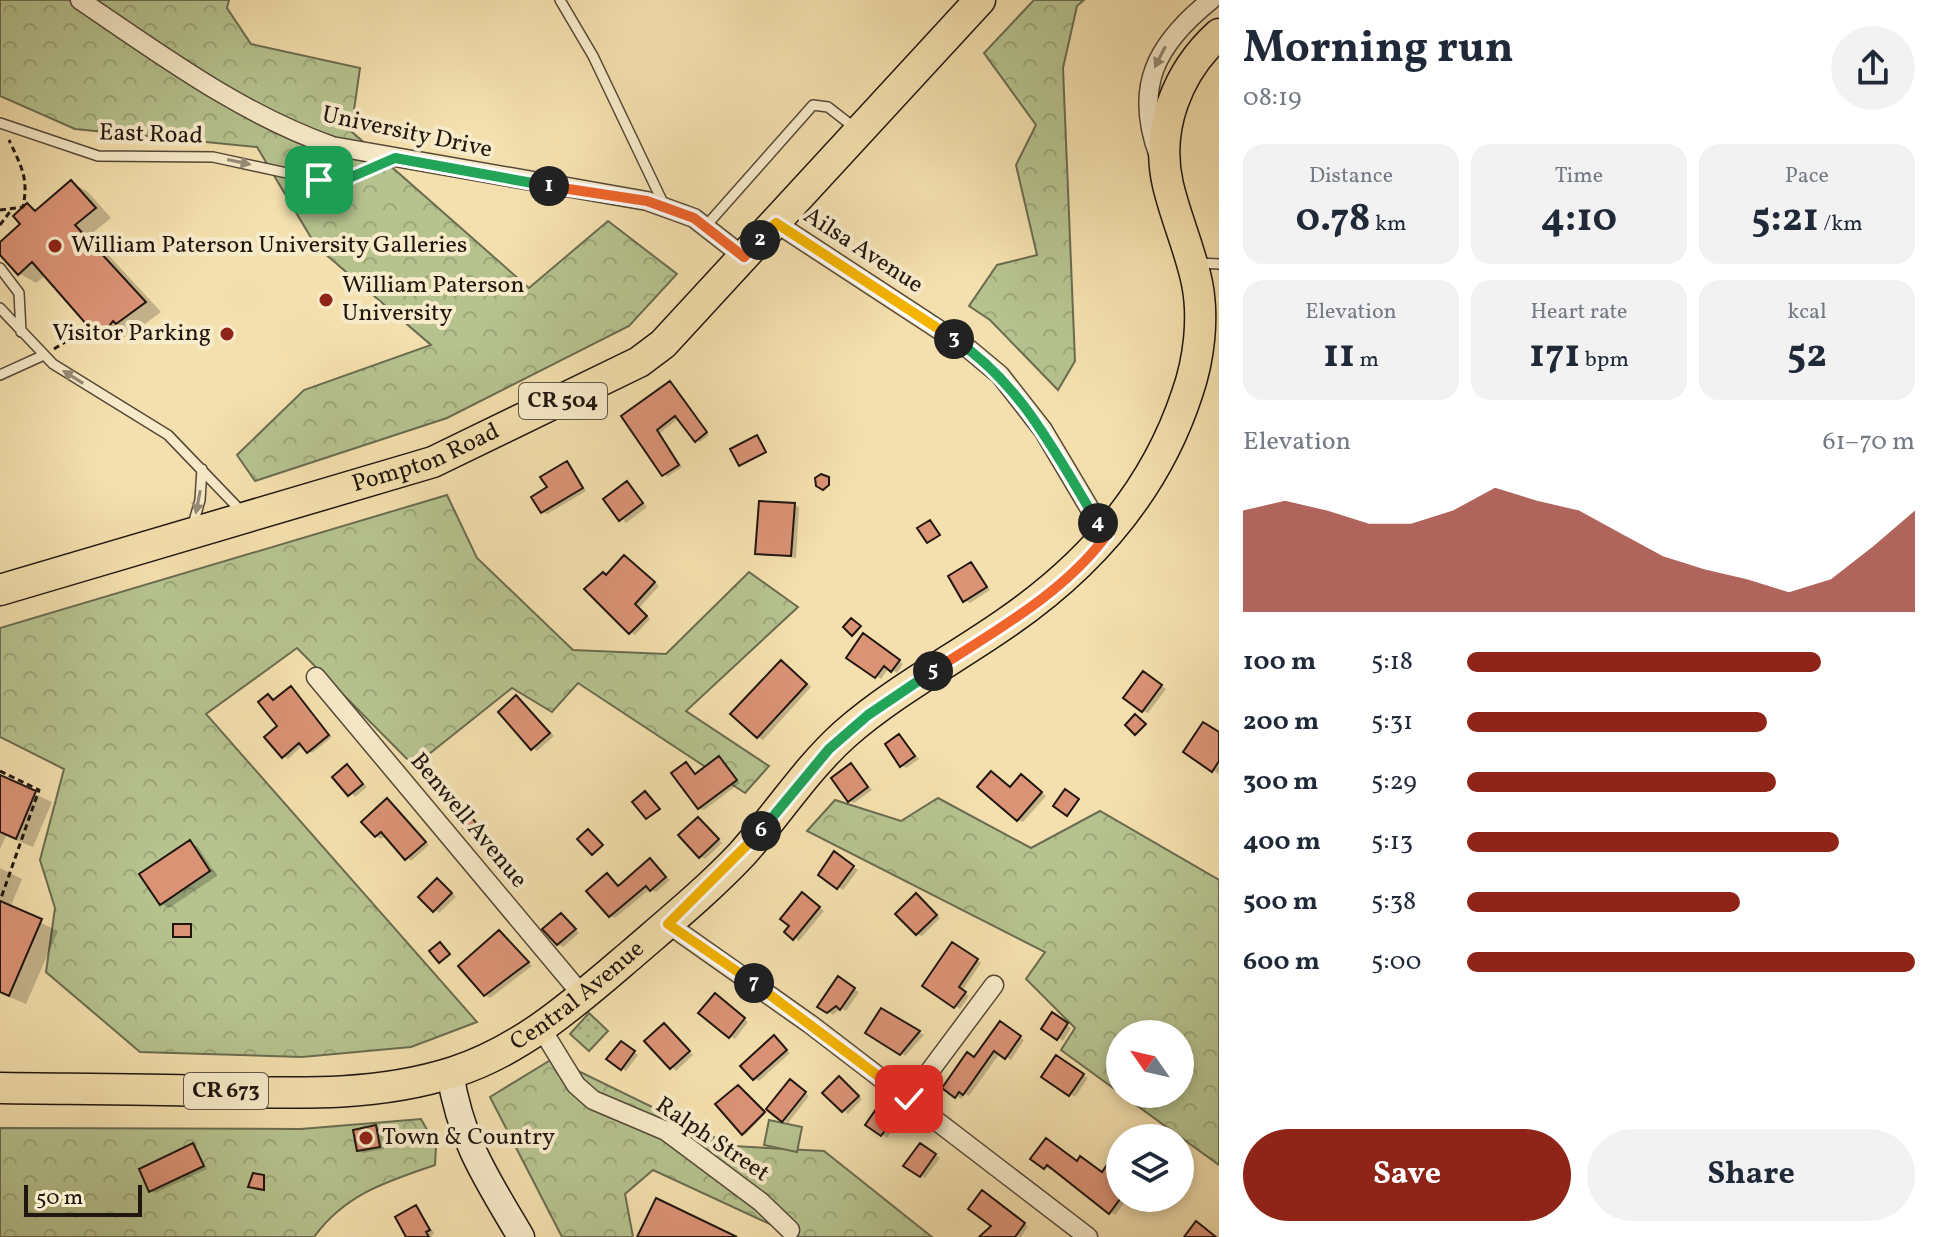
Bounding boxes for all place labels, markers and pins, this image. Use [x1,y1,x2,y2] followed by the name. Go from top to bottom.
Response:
[285,146,353,214] pin
[529,166,569,206] pin: 1
[740,220,780,260] pin: 2
[71,229,467,263] place label: William Paterson University Galleries
[46,237,64,255] marker: William Paterson University Galleries
[342,269,525,331] place label: William Paterson University
[317,291,335,309] marker: William Paterson University
[52,317,211,351] place label: Visitor Parking
[934,319,974,359] pin: 3
[218,325,236,343] marker: Visitor Parking
[1078,503,1118,543] pin: 4
[913,651,953,691] pin: 5
[741,811,781,851] pin: 6
[734,963,774,1003] pin: 7
[875,1065,943,1133] pin
[382,1121,555,1155] place label: Town & Country
[357,1129,375,1147] marker: Town & Country

